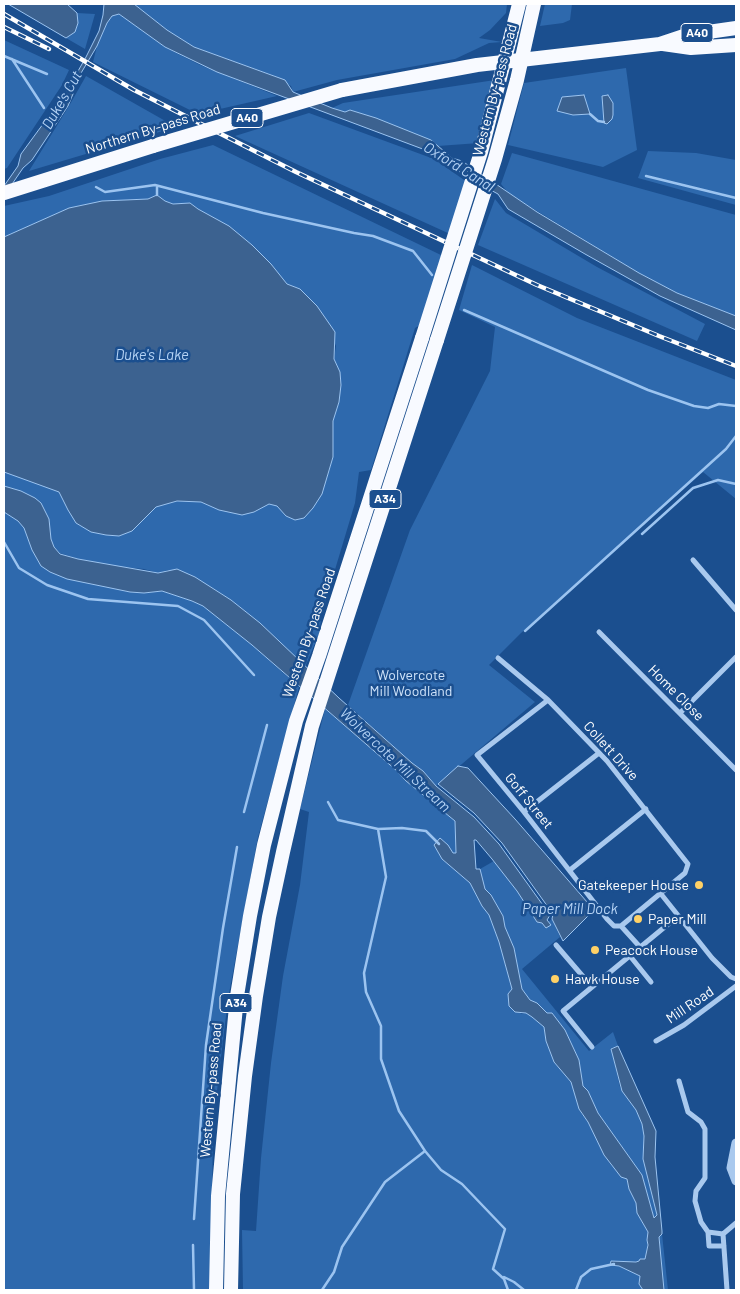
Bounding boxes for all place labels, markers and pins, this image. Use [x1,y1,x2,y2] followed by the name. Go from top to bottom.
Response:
[578,877,689,893] place label: Gatekeeper House
[693,879,705,891] marker: Gatekeeper House
[648,911,706,927] place label: Paper Mill
[632,913,644,925] marker: Paper Mill
[605,942,698,958] place label: Peacock House
[589,944,601,956] marker: Peacock House
[565,971,640,987] place label: Hawk House
[549,973,561,985] marker: Hawk House

